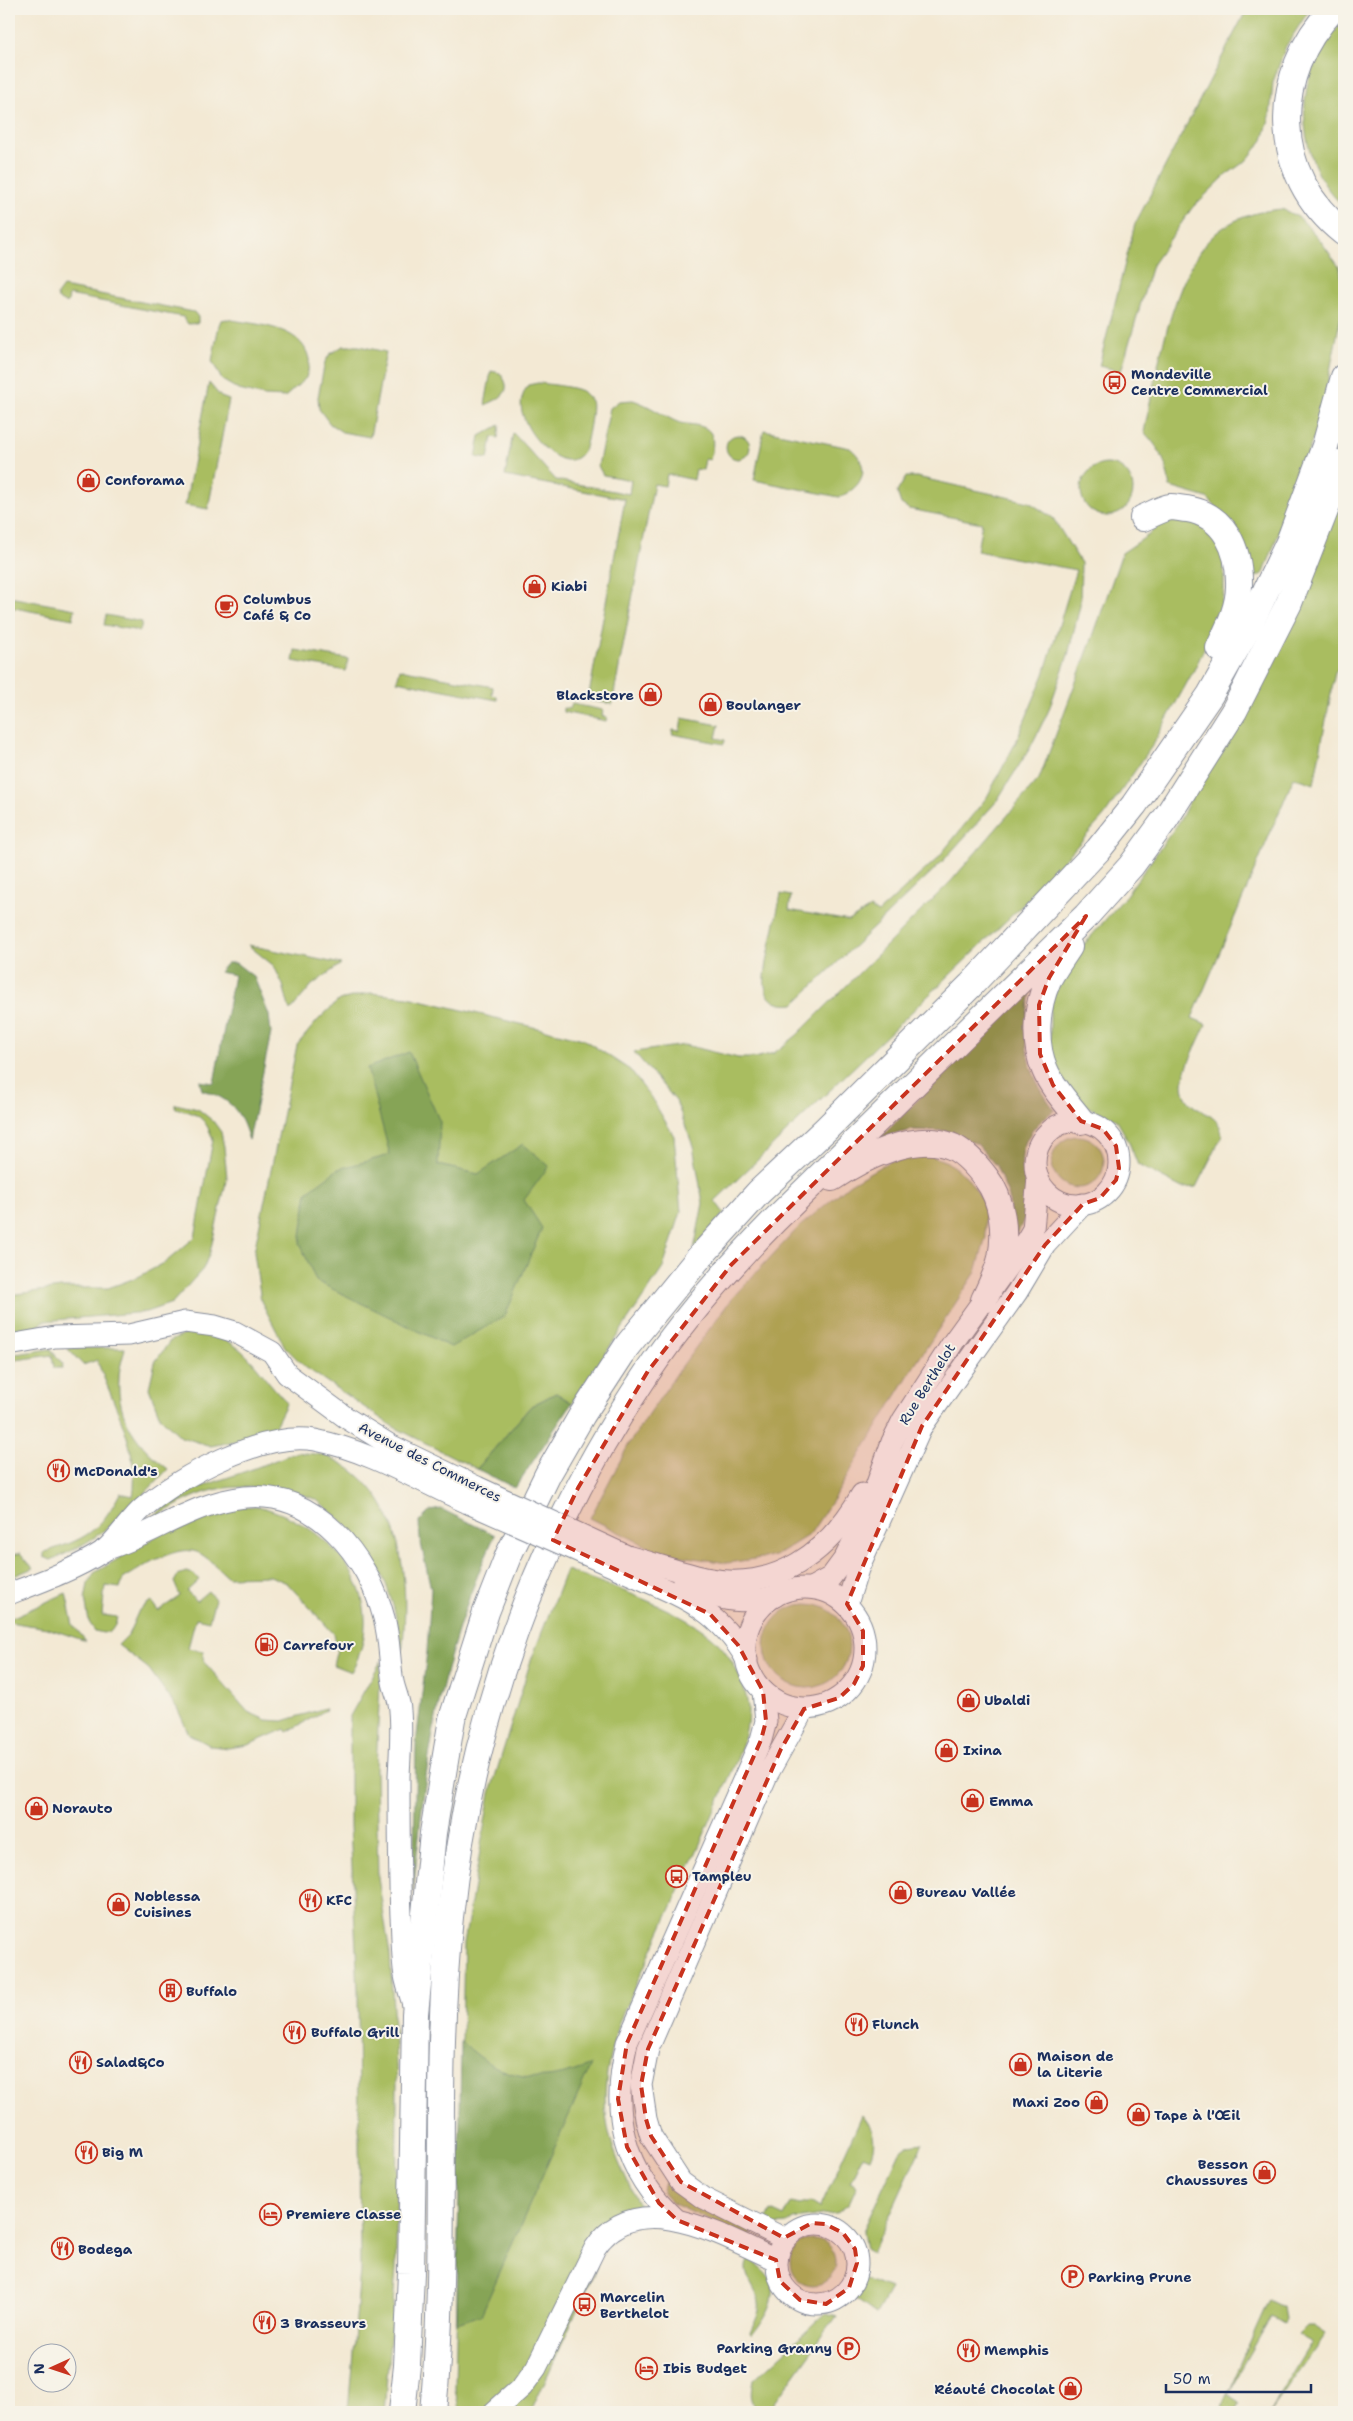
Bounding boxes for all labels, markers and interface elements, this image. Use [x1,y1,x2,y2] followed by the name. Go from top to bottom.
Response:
[1131,365,1268,399] place label: Mondeville Centre Commercial
[1103,370,1127,394] bus stop icon: Mondeville Centre Commercial
[77,468,101,492] shop icon: Conforama
[105,471,185,489] place label: Conforama
[523,574,547,598] shop icon: Kiabi
[551,577,587,595] place label: Kiabi
[243,590,311,624] place label: Columbus Café & Co
[215,595,239,619] cafe icon: Columbus Café & Co
[638,683,662,707] shop icon: Blackstore
[556,686,634,704] place label: Blackstore
[698,693,722,717] shop icon: Boulanger
[726,696,802,714] place label: Boulanger
[895,1340,959,1428] street label: Rue Berthelot
[356,1418,505,1506] street label: Avenue des Commerces
[46,1459,70,1483] restaurant icon: McDonald's
[74,1462,158,1480] place label: McDonald's
[255,1633,279,1657] fuel station icon: Carrefour
[283,1636,355,1654] place label: Carrefour
[956,1688,980,1712] shop icon: Ubaldi
[984,1691,1030,1709] place label: Ubaldi
[935,1738,959,1762] shop icon: Ixina
[963,1741,1002,1759] place label: Ixina
[961,1789,985,1813] shop icon: Emma
[989,1792,1034,1810] place label: Emma
[24,1796,48,1820] shop icon: Norauto
[52,1799,113,1817] place label: Norauto
[664,1864,688,1888] bus stop icon: Tampleu
[692,1867,752,1885] place label: Tampleu
[888,1880,912,1904] shop icon: Bureau Vallée
[916,1883,1016,1901] place label: Bureau Vallée
[134,1887,201,1921] place label: Noblessa Cuisines
[298,1888,322,1912] restaurant icon: KFC
[326,1891,352,1909] place label: KFC
[106,1892,130,1916] shop icon: Noblessa Cuisines
[158,1979,182,2003] building icon: Buffalo
[186,1982,237,2000] place label: Buffalo
[844,2012,868,2036] restaurant icon: Flunch
[872,2015,919,2033] place label: Flunch
[283,2020,307,2044] restaurant icon: Buffalo Grill
[311,2023,400,2041] place label: Buffalo Grill
[1037,2047,1114,2081] place label: Maison de la Literie
[68,2050,92,2074] restaurant icon: Salad&Co
[1009,2052,1033,2076] shop icon: Maison de la Literie
[96,2053,164,2071] place label: Salad&Co
[1084,2090,1108,2114] shop icon: Maxi Zoo
[1012,2093,1080,2111] place label: Maxi Zoo
[1126,2103,1150,2127] shop icon: Tape à l'Œil
[1154,2106,1240,2124] place label: Tape à l'Œil
[74,2140,98,2164] restaurant icon: Big M
[102,2143,144,2161] place label: Big M
[1166,2155,1248,2189] place label: Besson Chaussures
[1252,2160,1276,2184] shop icon: Besson Chaussures
[258,2202,282,2226] hotel icon: Premiere Classe
[286,2205,401,2223] place label: Premiere Classe
[50,2237,74,2261] restaurant icon: Bodega
[78,2240,133,2258] place label: Bodega
[1060,2265,1084,2289] parking icon: Parking Prune
[1088,2268,1192,2286] place label: Parking Prune
[600,2288,669,2322] place label: Marcelin Berthelot
[572,2293,596,2317] bus stop icon: Marcelin Berthelot
[252,2311,276,2335] restaurant icon: 3 Brasseurs
[280,2314,366,2332] place label: 3 Brasseurs
[836,2336,860,2360] parking icon: Parking Granny
[956,2338,980,2362] restaurant icon: Memphis
[716,2339,832,2357] place label: Parking Granny
[984,2341,1049,2359] place label: Memphis
[28,2344,78,2394] north arrow
[635,2356,659,2380] hotel icon: Ibis Budget
[663,2359,747,2377] place label: Ibis Budget
[1166,2361,1310,2393] scale bar
[30,2363,48,2375] text: N
[1173,2369,1211,2389] text: 50 m
[1059,2377,1083,2401] shop icon: Réauté Chocolat
[934,2380,1055,2398] place label: Réauté Chocolat

